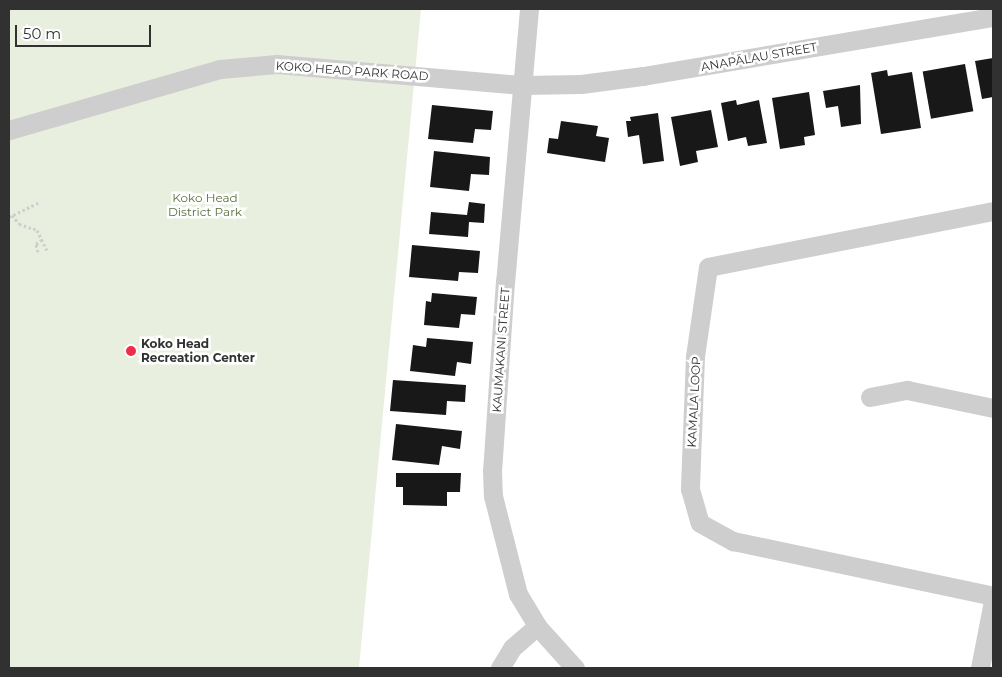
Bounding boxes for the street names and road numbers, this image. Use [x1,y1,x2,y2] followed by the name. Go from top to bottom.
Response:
[700,40,818,74] street label: ANAPĀLAU STREET
[275,58,429,84] street label: KOKO HEAD PARK ROAD
[489,287,513,413] street label: KAUMAKANI STREET
[684,356,704,448] street label: KAMALA LOOP

